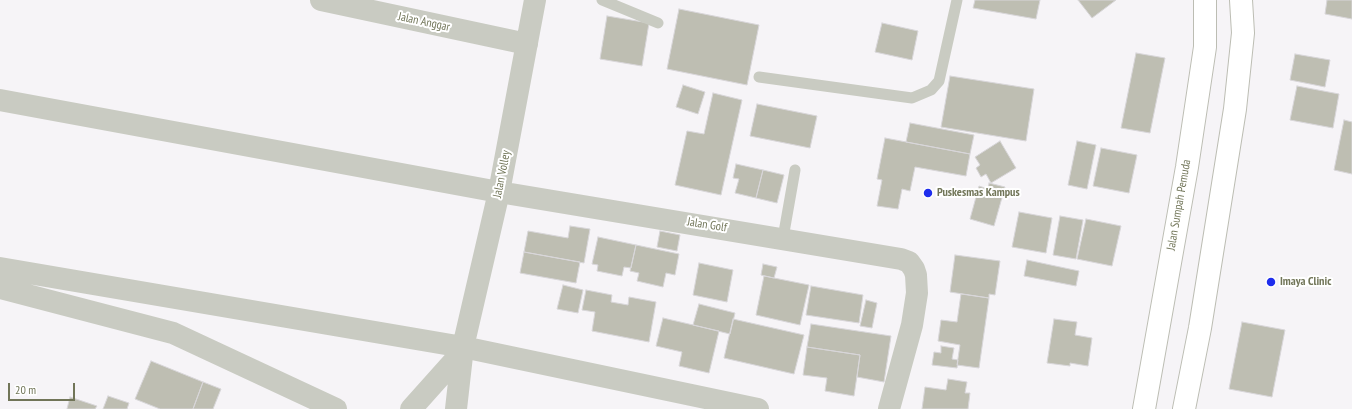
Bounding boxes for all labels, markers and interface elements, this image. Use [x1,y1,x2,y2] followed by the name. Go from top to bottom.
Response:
[397,9,451,35] street label: Jalan Anggar
[490,149,514,199] street label: Jalan Volley
[1164,158,1194,252] street label: Jalan Sumpah Pemuda
[937,186,1020,200] place label: Puskesmas Kampus
[922,187,934,199] marker: Puskesmas Kampus
[686,215,728,235] street label: Jalan Golf
[1280,275,1331,289] place label: Imaya Clinic
[1265,276,1277,288] marker: Imaya Clinic
[10,375,77,401] scale bar
[15,382,36,397] text: 20 m

